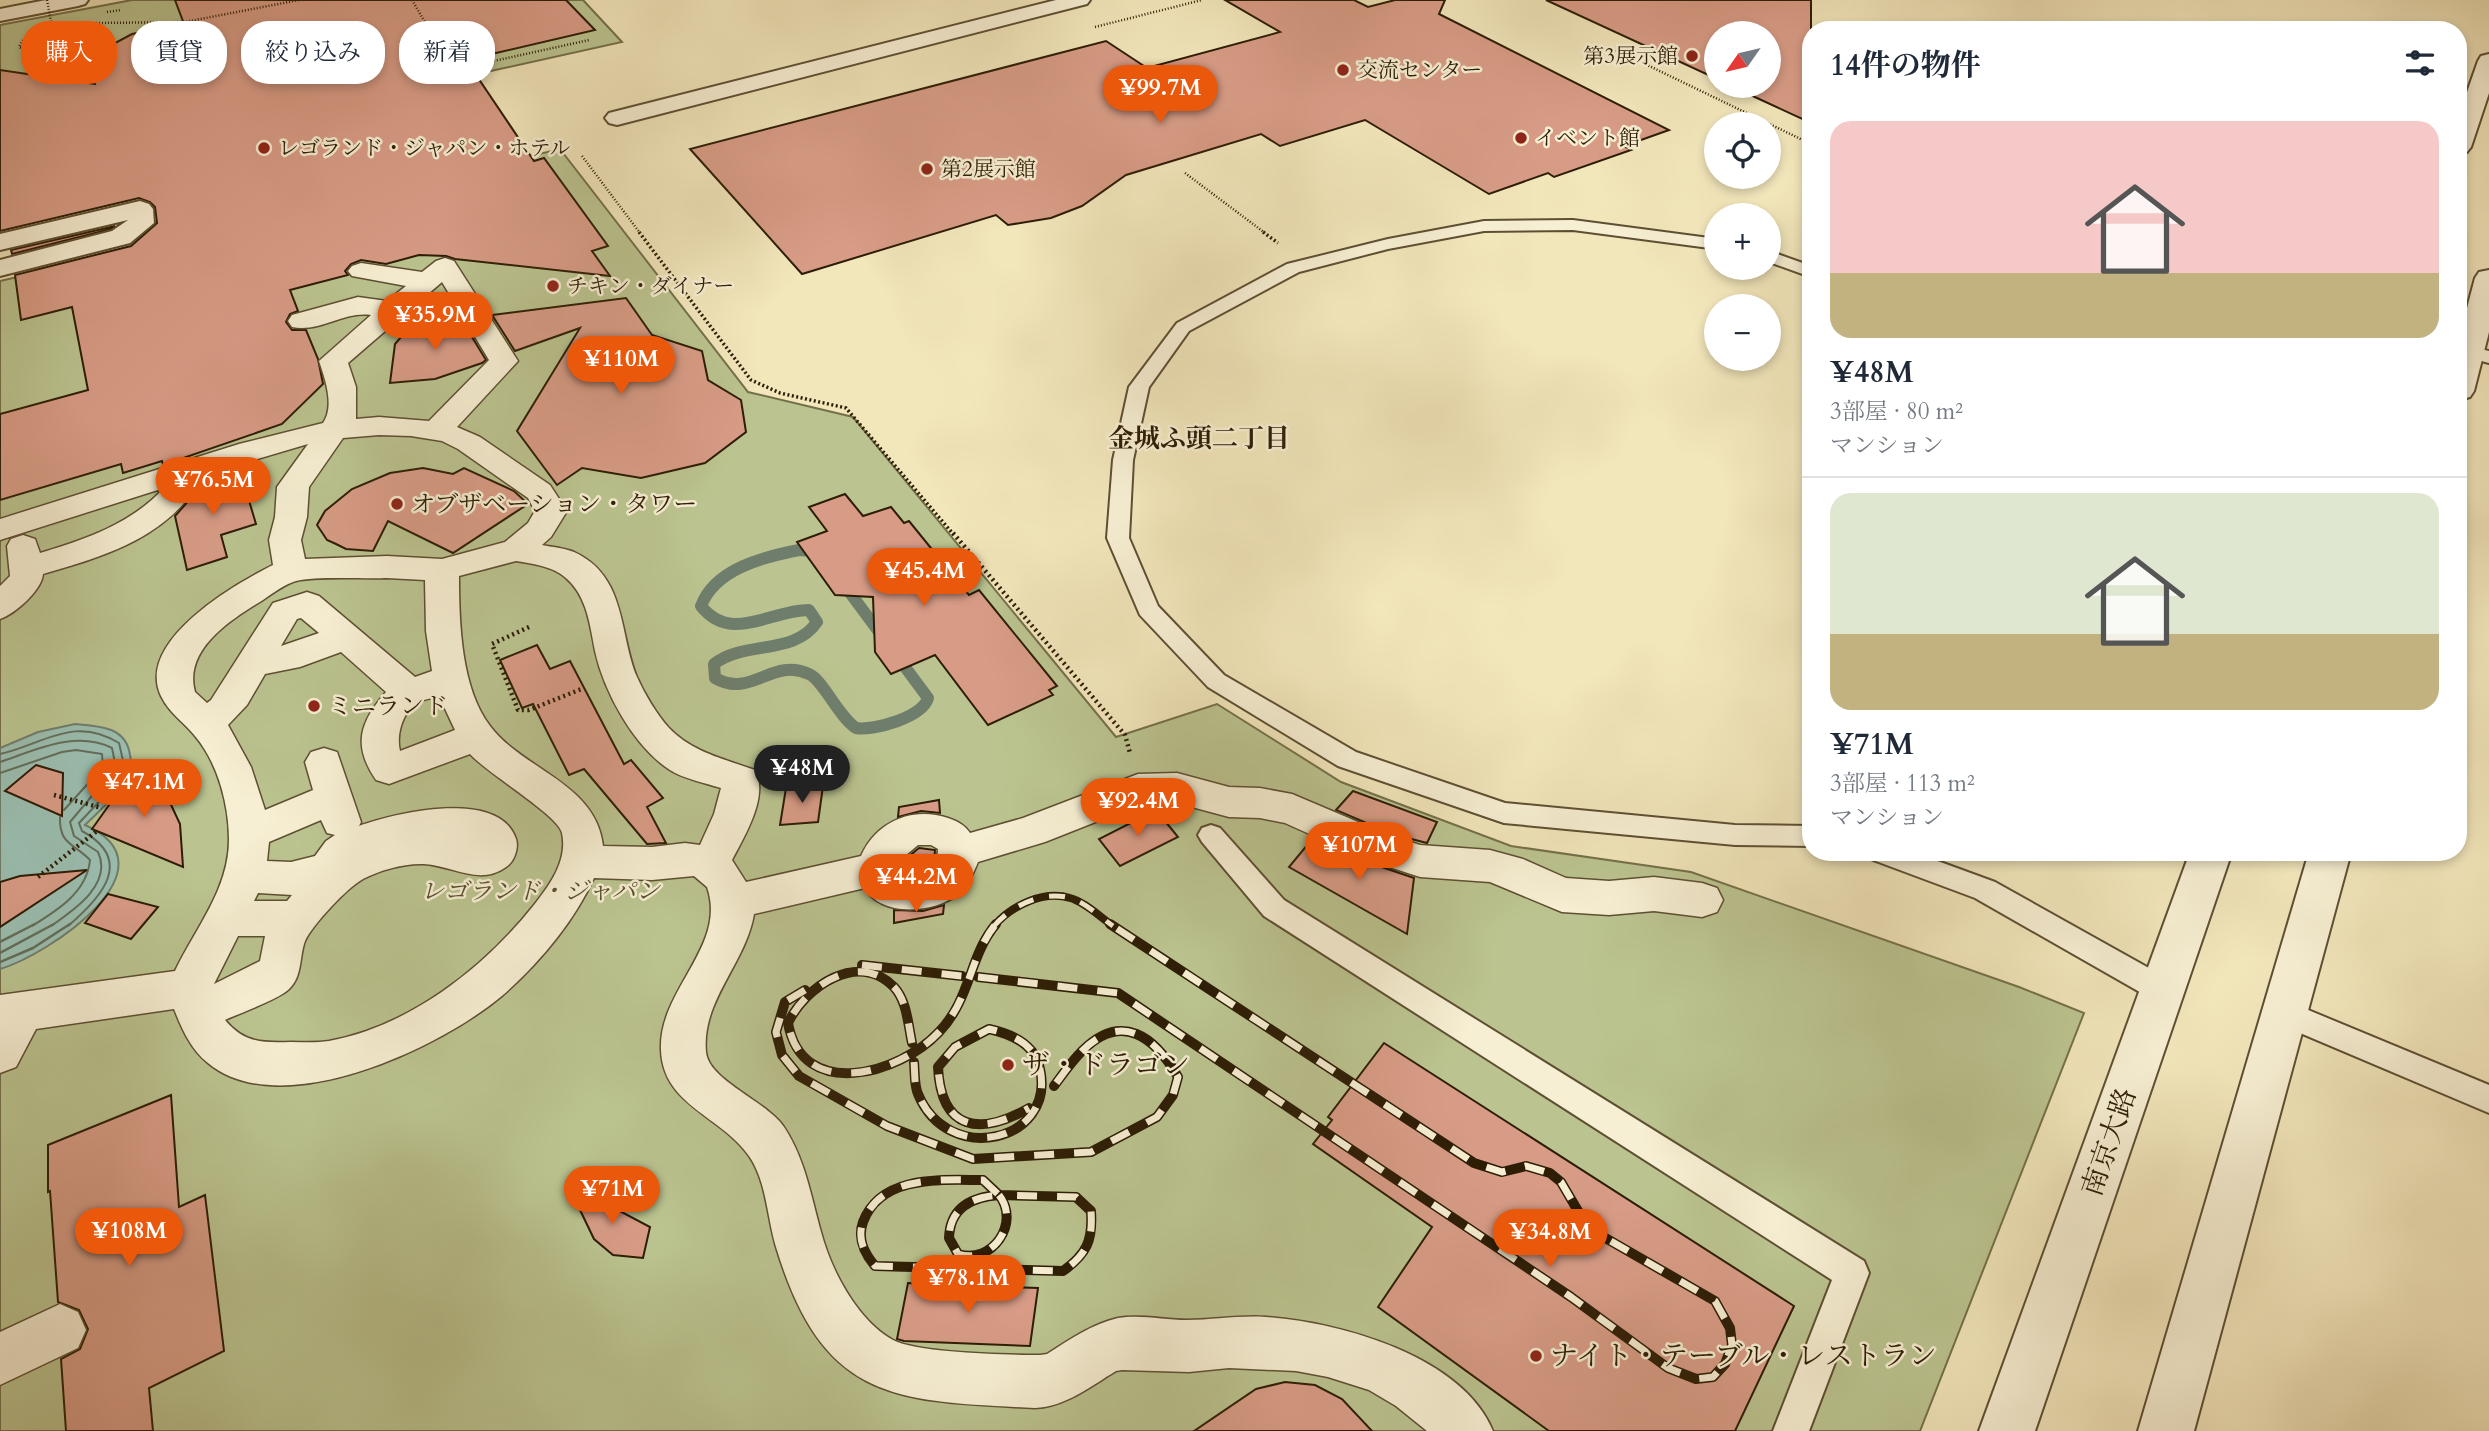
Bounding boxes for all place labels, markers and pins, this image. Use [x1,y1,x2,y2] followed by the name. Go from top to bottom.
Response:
[1583,42,1678,71] place label: 第3展示館
[1684,48,1700,64] marker: 第3展示館
[1357,56,1482,85] place label: 交流センター
[1335,62,1351,78] marker: 交流センター
[1103,66,1217,125] pin: ¥99.7M
[1535,124,1640,153] place label: イベント館
[1513,130,1529,146] marker: イベント館
[278,134,571,163] place label: レゴランド・ジャパン・ホテル
[256,140,272,156] marker: レゴランド・ジャパン・ホテル
[941,155,1036,184] place label: 第2展示館
[919,161,935,177] marker: 第2展示館
[567,272,734,301] place label: チキン・ダイナー
[545,278,561,294] marker: チキン・ダイナー
[378,292,492,352] pin: ¥35.9M
[572,336,670,396] pin: ¥110M
[156,458,270,517] pin: ¥76.5M
[411,488,697,521] place label: オブザベーション・タワー
[389,496,405,512] marker: オブザベーション・タワー
[867,548,981,608] pin: ¥45.4M
[328,690,448,723] place label: ミニランド
[306,698,322,714] marker: ミニランド
[761,746,843,805] pin: ¥48M
[87,760,201,819] pin: ¥47.1M
[1081,778,1195,838] pin: ¥92.4M
[1310,822,1408,882] pin: ¥107M
[859,855,973,914] pin: ¥44.2M
[1022,1046,1190,1084] place label: ザ・ドラゴン
[1000,1057,1016,1073] marker: ザ・ドラゴン
[571,1166,653,1226] pin: ¥71M
[80,1208,178,1268] pin: ¥108M
[1493,1210,1607,1269] pin: ¥34.8M
[911,1256,1025,1315] pin: ¥78.1M
[1550,1337,1937,1375] place label: ナイト・テーブル・レストラン
[1528,1348,1544,1364] marker: ナイト・テーブル・レストラン

